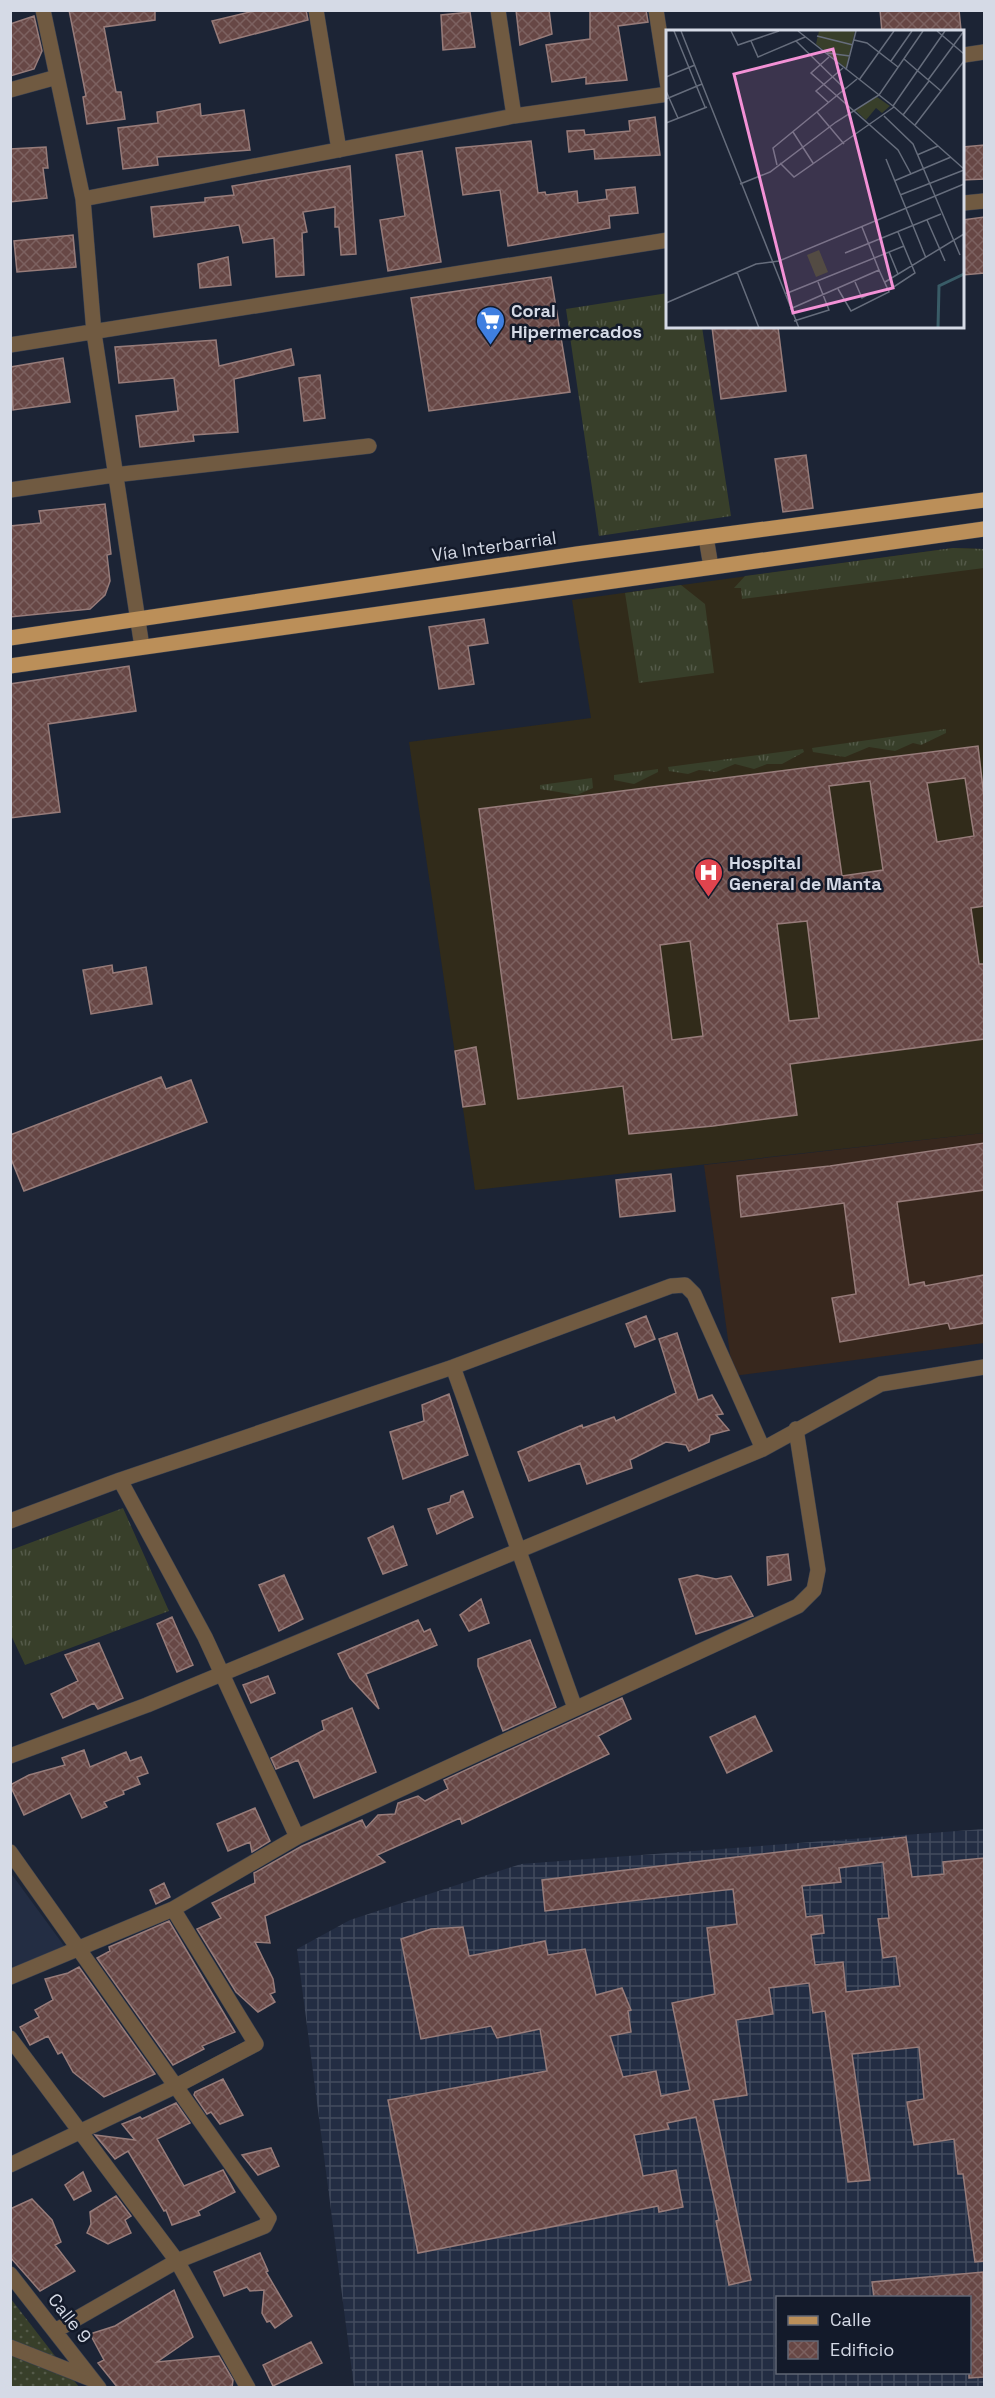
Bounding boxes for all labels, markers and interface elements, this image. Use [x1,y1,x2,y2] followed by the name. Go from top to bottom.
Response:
[666,30,965,328] inset map
[511,299,642,343] place label: Coral Hipermercados
[474,304,506,346] supermarket icon: Coral Hipermercados
[430,526,558,566] street label: Vía Interbarrial
[729,851,882,895] place label: Hospital General de Manta
[692,856,724,898] hospital icon: Hospital General de Manta
[43,2288,97,2348] street label: Calle 9
[776,2296,971,2374] legend
[830,2308,871,2331] text: Calle
[830,2338,894,2361] text: Edificio

